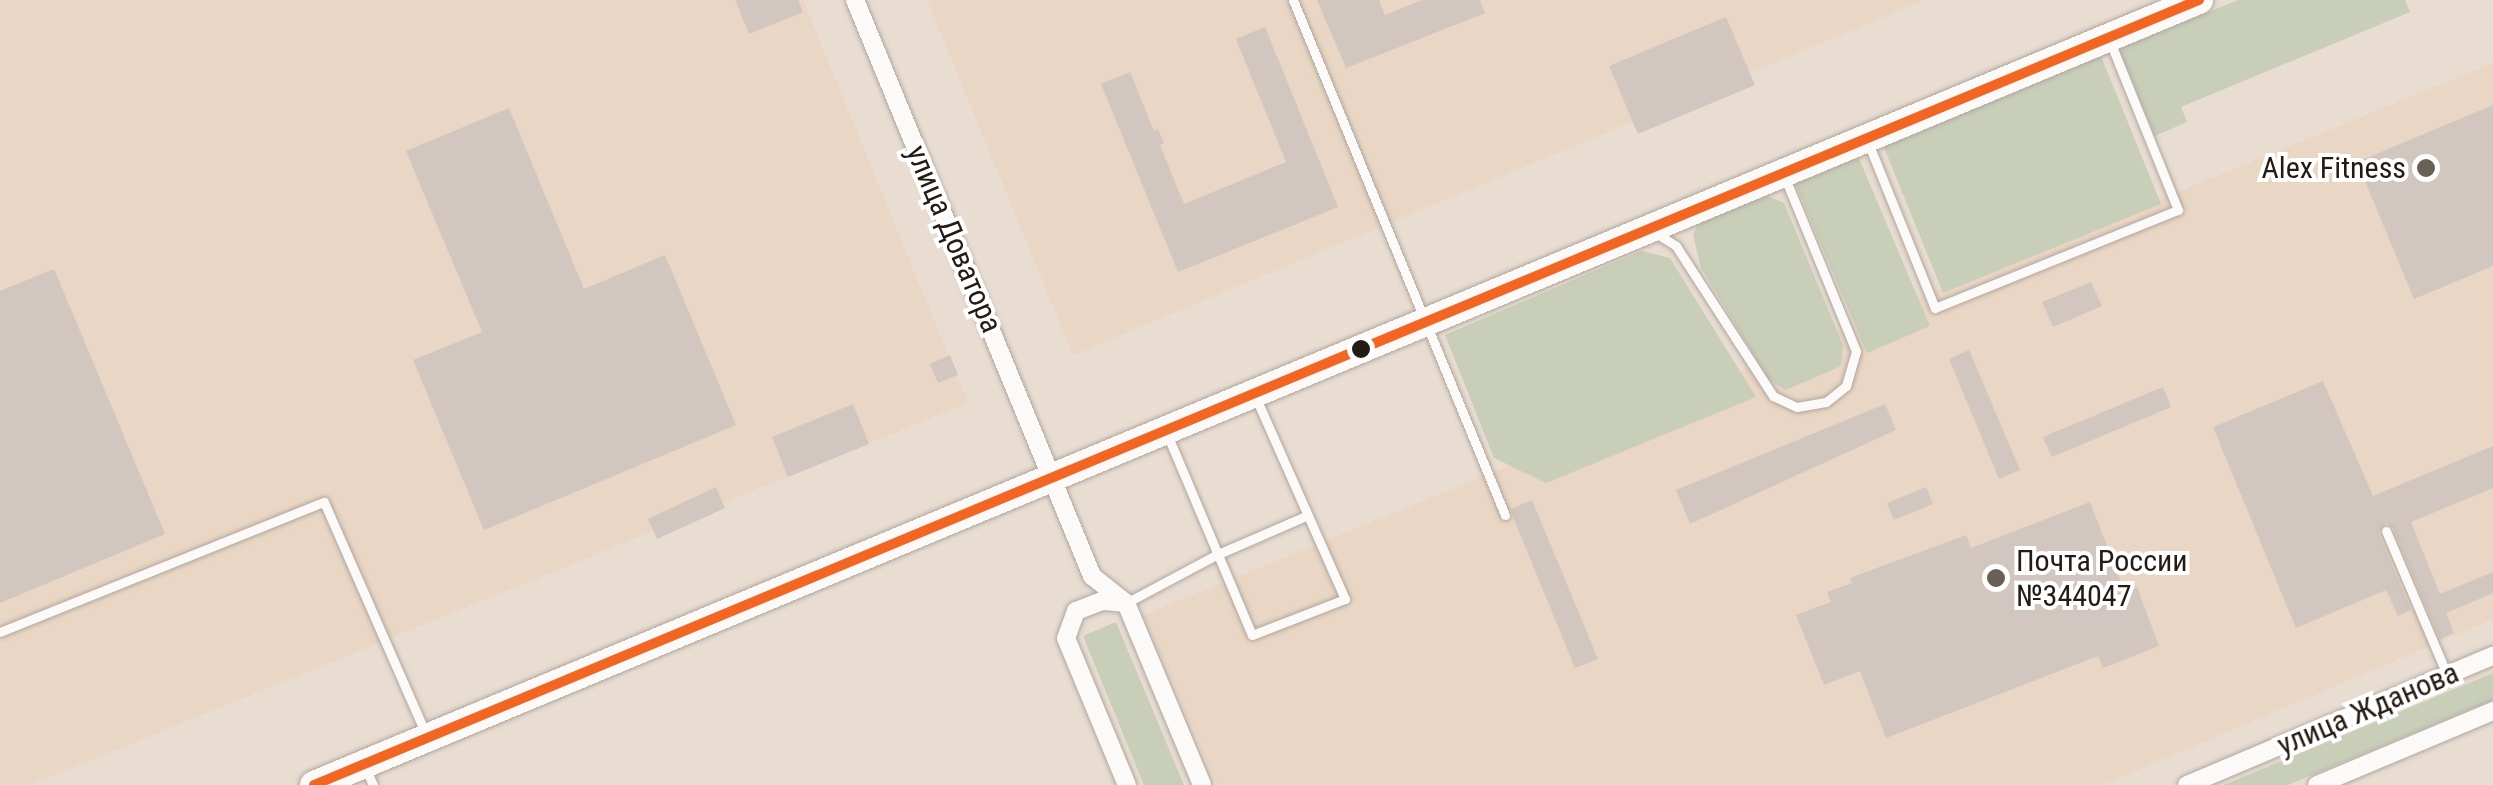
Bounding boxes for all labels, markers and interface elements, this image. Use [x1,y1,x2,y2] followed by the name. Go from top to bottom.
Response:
[898,140,1010,338] street label: улица Доватора
[2262,150,2406,186] place label: Alex Fitness
[2415,157,2437,179] marker: Alex Fitness
[1351,339,1371,359] unlabelled marker
[2016,543,2188,614] place label: Почта России №344047
[1985,567,2007,589] marker: Почта России №344047
[2272,655,2464,763] street label: улица Жданова

